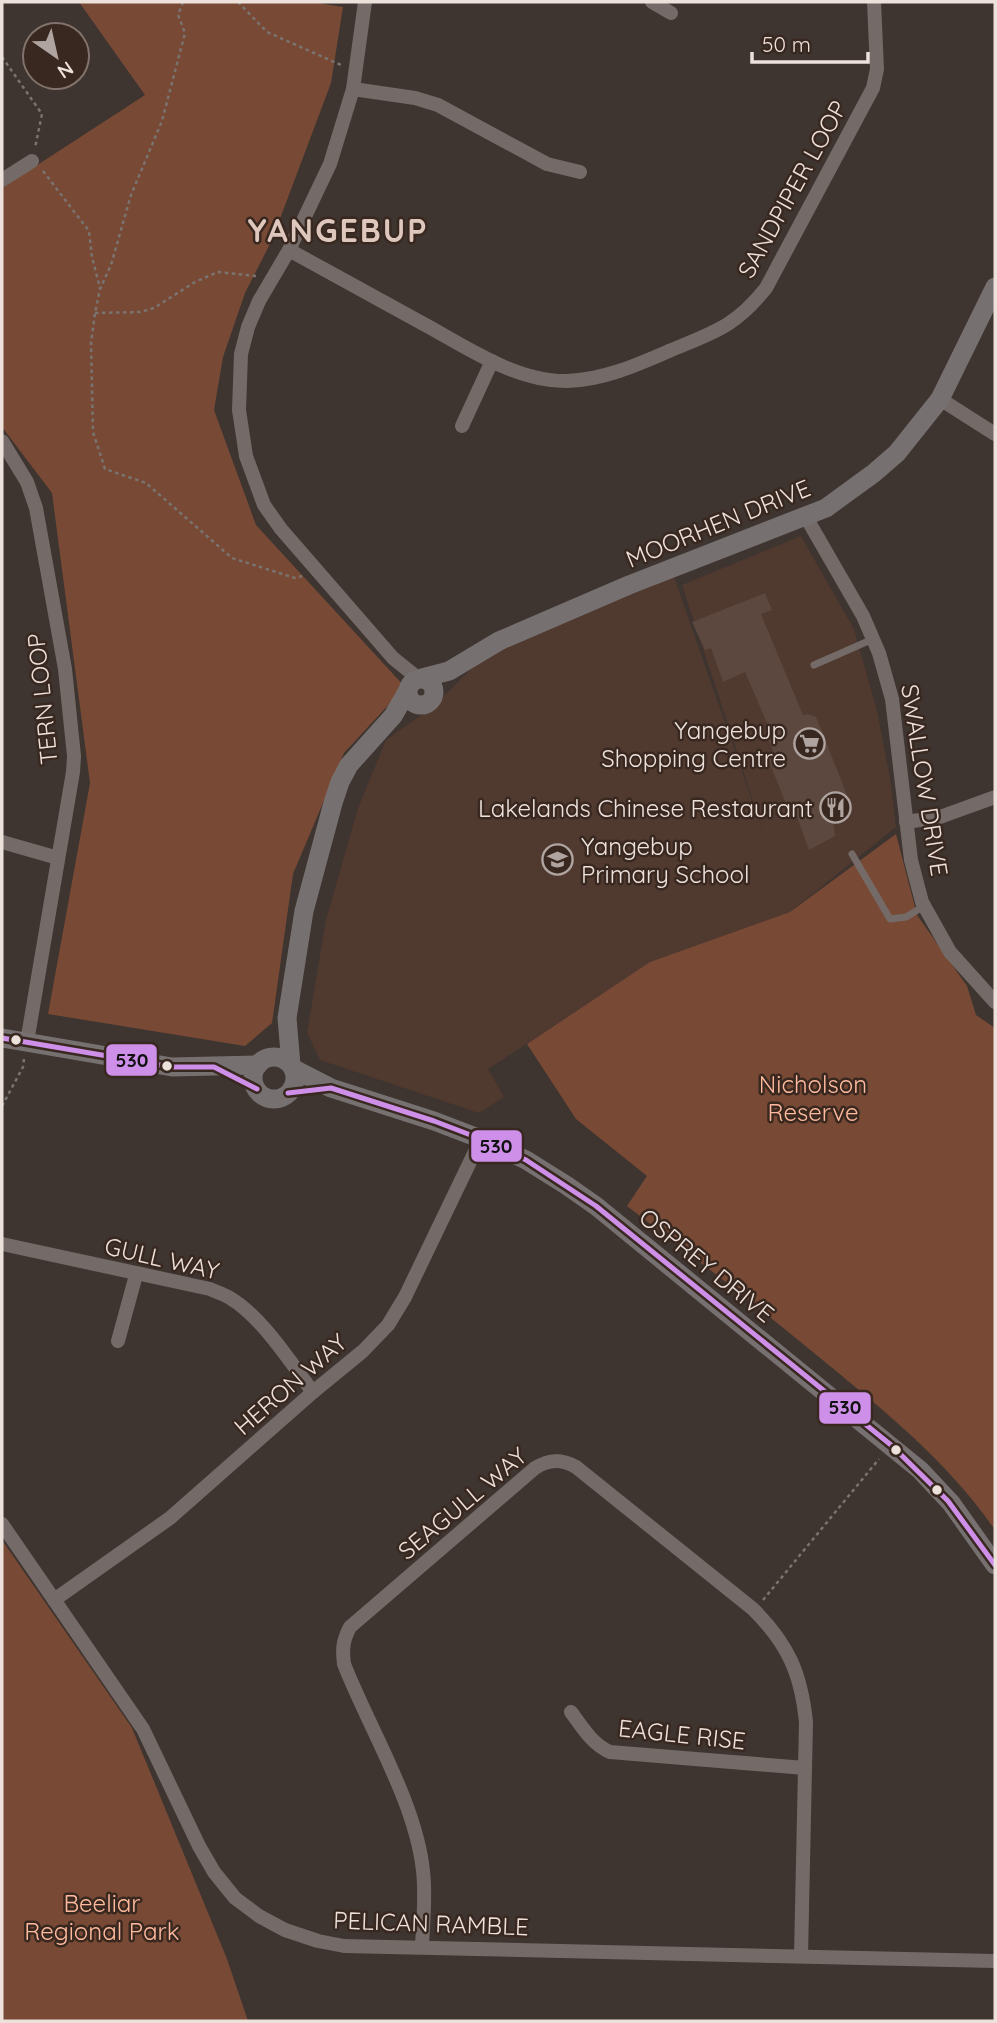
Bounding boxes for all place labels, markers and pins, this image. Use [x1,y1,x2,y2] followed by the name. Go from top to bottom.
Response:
[601,715,786,773] place label: Yangebup Shopping Centre
[792,727,826,761] supermarket icon: Yangebup Shopping Centre
[819,791,853,825] restaurant icon: Lakelands Chinese Restaurant
[478,793,813,823] place label: Lakelands Chinese Restaurant
[581,831,750,889] place label: Yangebup Primary School
[541,843,575,877] school or university icon: Yangebup Primary School
[9,1033,23,1047] unlabelled marker
[160,1059,174,1073] unlabelled marker
[889,1443,903,1457] unlabelled marker
[930,1483,944,1497] unlabelled marker

